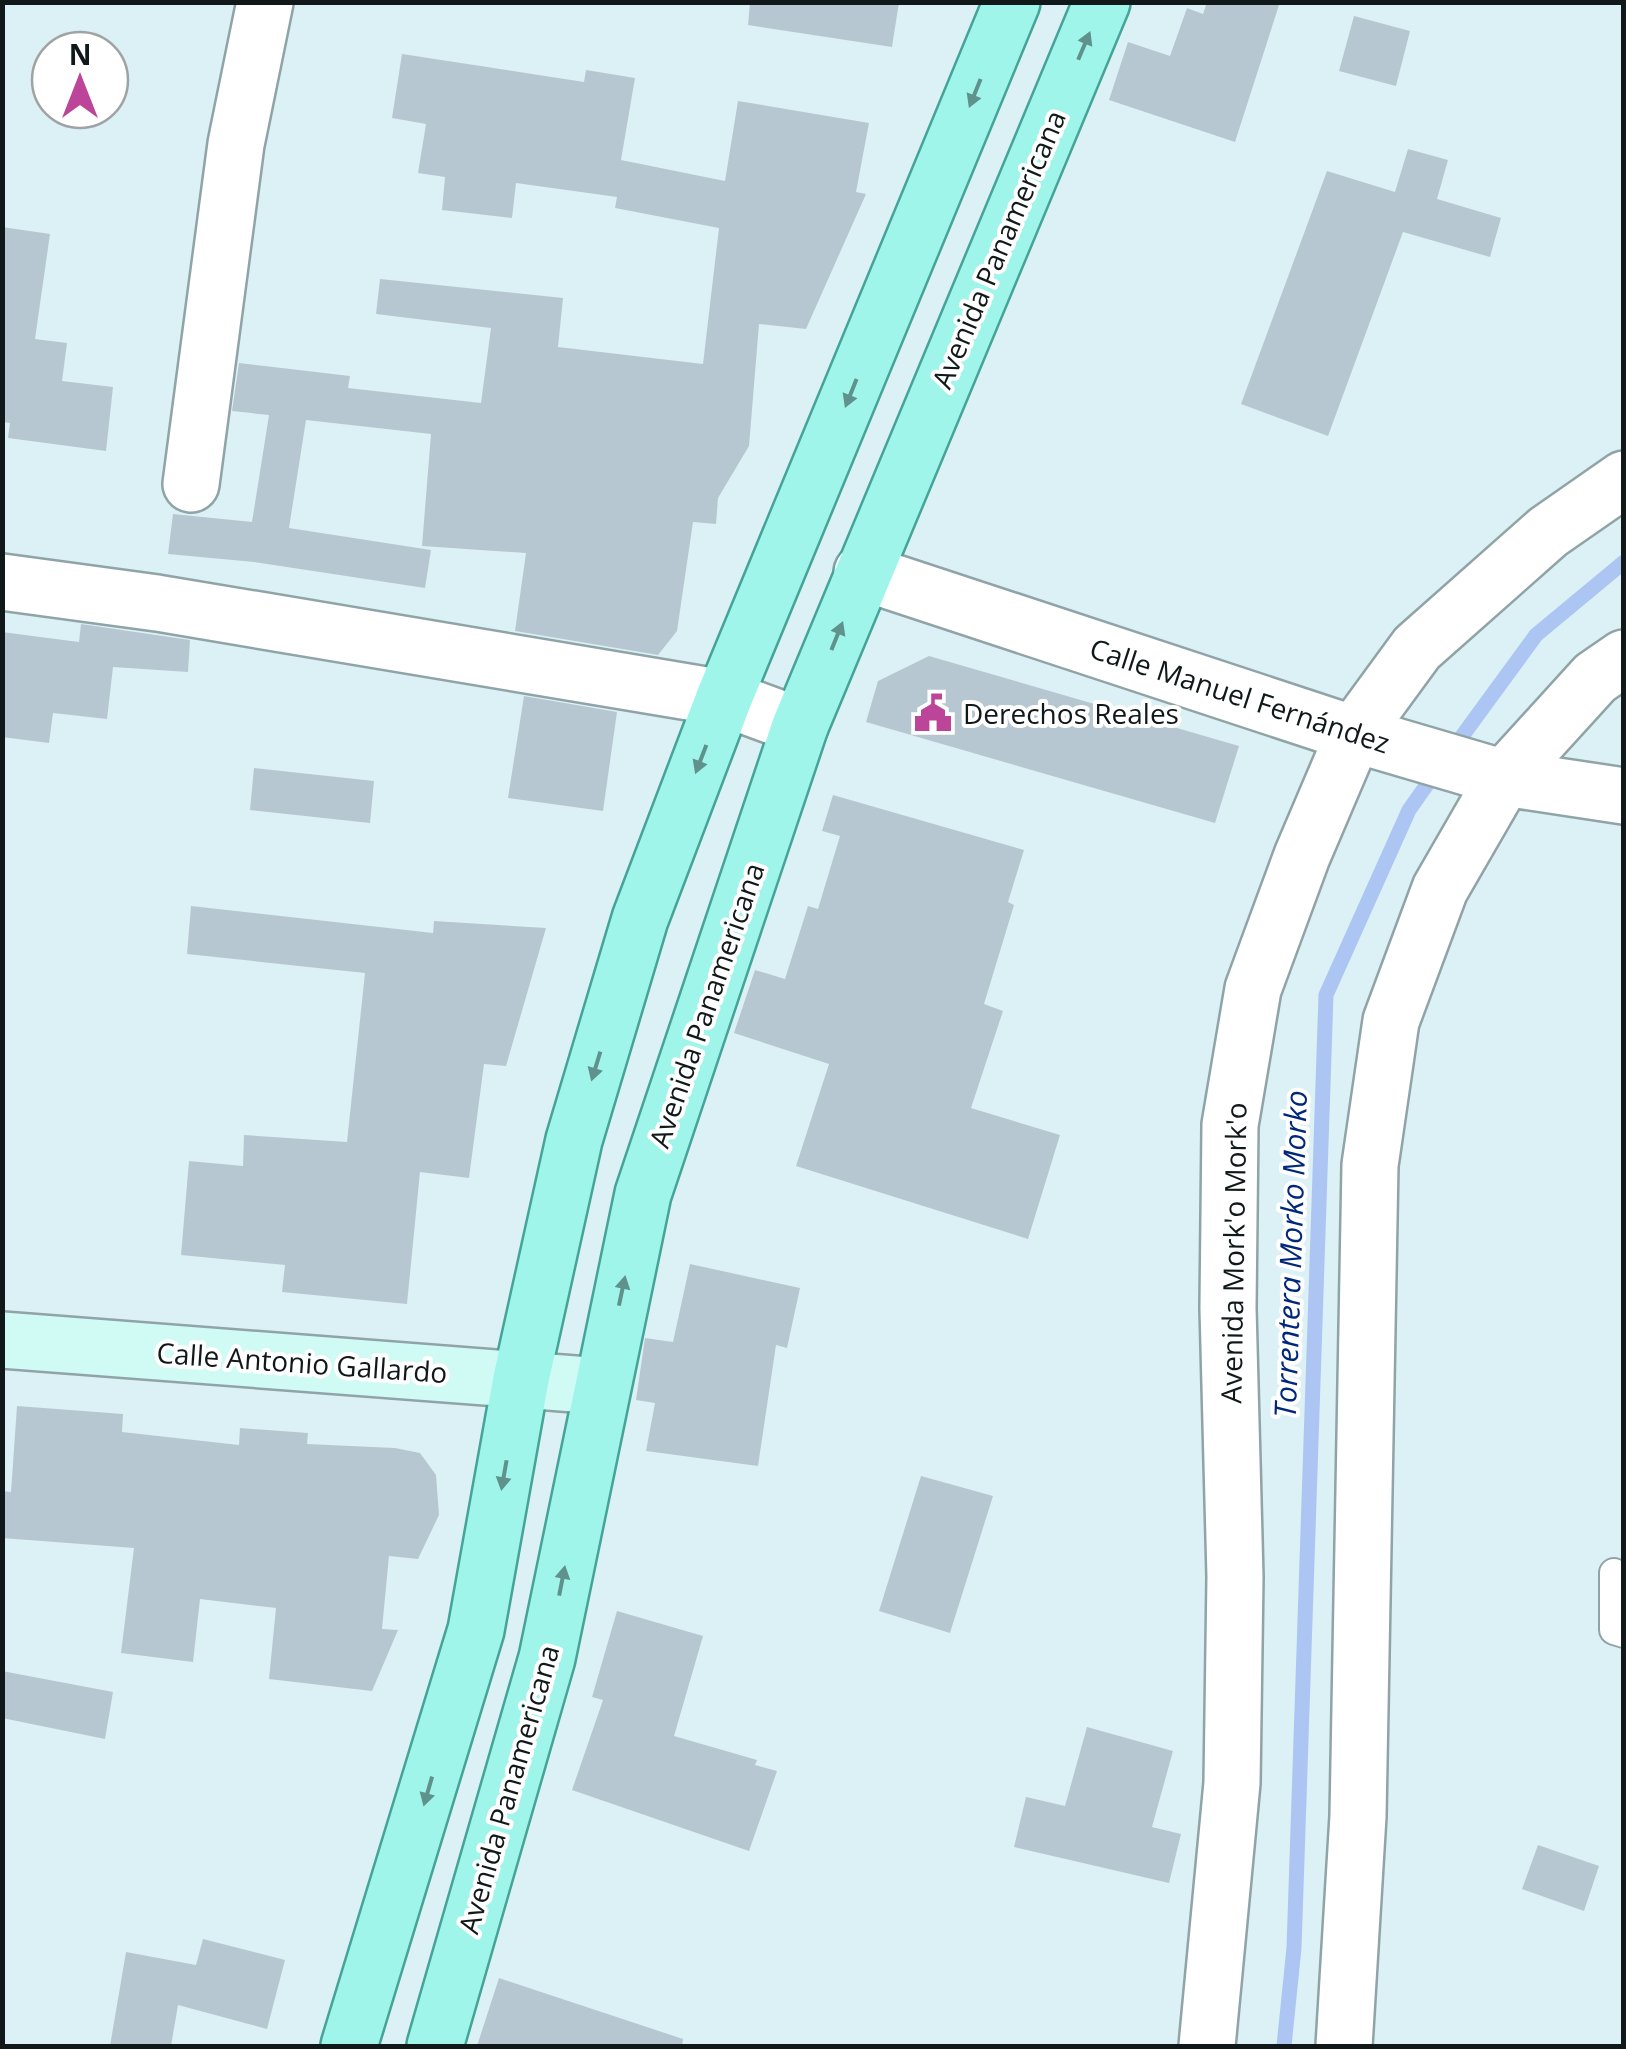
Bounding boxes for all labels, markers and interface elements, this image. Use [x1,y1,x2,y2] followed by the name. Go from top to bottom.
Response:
[30,30,130,130] north arrow
[1076,30,1092,60] one-way arrow
[69,35,91,73] text: N
[967,78,983,107] one-way arrow
[922,104,1074,394] street label: Avenida Panamericana
[842,378,858,408] one-way arrow
[829,621,845,651] one-way arrow
[1085,629,1395,761] street label: Calle Manuel Fernández
[912,692,954,734] public building icon: Derechos Reales
[963,694,1179,732] place label: Derechos Reales
[693,744,709,774] one-way arrow
[639,858,773,1152] street label: Avenida Panamericana
[588,1051,603,1082] one-way arrow
[1264,1089,1316,1419] water label: Torrentera Morko Morko
[1211,1102,1255,1404] street label: Avenida Mork'o Mork'o
[614,1275,630,1306] one-way arrow
[155,1333,449,1391] street label: Calle Antonio Gallardo
[495,1460,511,1491] one-way arrow
[555,1566,571,1597] one-way arrow
[449,1640,567,1938] street label: Avenida Panamericana
[420,1776,435,1806] one-way arrow

